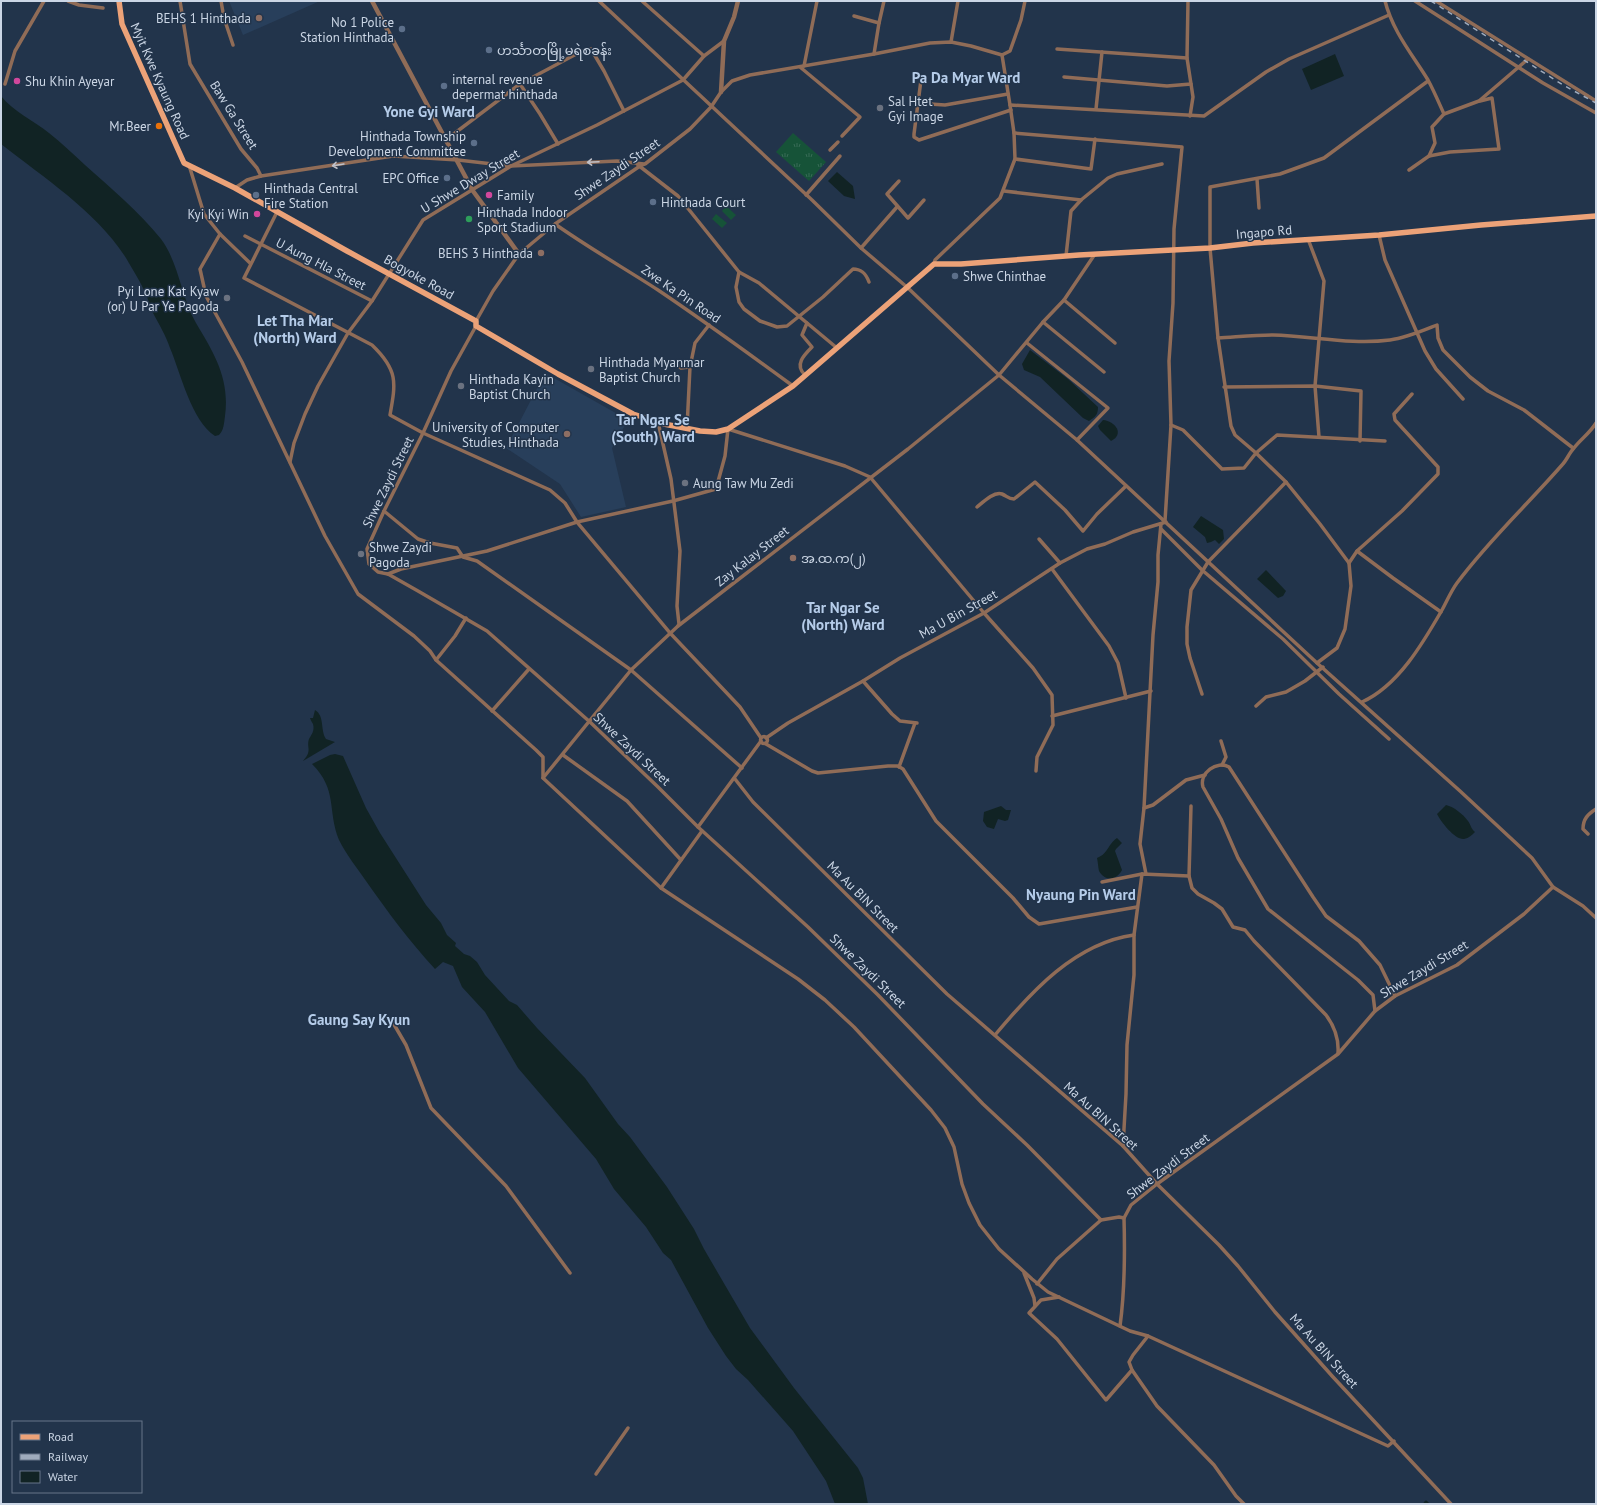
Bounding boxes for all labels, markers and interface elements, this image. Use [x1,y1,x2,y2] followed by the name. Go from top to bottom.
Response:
[156,10,251,27] place label: BEHS 1 Hinthada
[254,13,264,23] marker: BEHS 1 Hinthada
[300,14,394,46] place label: No 1 Police Station Hinthada
[127,20,193,142] street label: Myit Kwe Kyaung Road
[397,24,407,34] marker: No 1 Police Station Hinthada
[497,42,612,61] place label: ဟင်္သာတမြို့မရဲစခန်း
[484,45,494,55] marker: ဟင်္သာတမြို့မရဲစခန်း
[912,68,1020,87] district label: Pa Da Myar Ward
[452,71,558,103] place label: internal revenue depermat hinthada
[25,73,115,90] place label: Shu Khin Ayeyar
[12,76,22,86] marker: Shu Khin Ayeyar
[206,77,262,153] street label: Baw Ga Street
[439,81,449,91] marker: internal revenue depermat hinthada
[888,93,943,125] place label: Sal Htet Gyi Image
[382,102,475,121] district label: Yone Gyi Ward
[875,103,885,113] marker: Sal Htet Gyi Image
[109,118,152,135] place label: Mr.Beer
[154,121,164,131] marker: Mr.Beer
[328,128,466,160] place label: Hinthada Township Development Committee
[571,134,664,204] street label: Shwe Zaydi Street
[469,138,479,148] marker: Hinthada Township Development Committee
[418,145,523,217] street label: U Shwe Dway Street
[587,158,600,166] one-way arrow
[332,161,345,169] one-way arrow
[382,170,439,187] place label: EPC Office
[442,173,452,183] marker: EPC Office
[264,180,358,212] place label: Hinthada Central Fire Station
[497,187,534,204] place label: Family
[251,190,261,200] marker: Hinthada Central Fire Station
[484,190,494,200] marker: Family
[661,194,746,211] place label: Hinthada Court
[648,197,658,207] marker: Hinthada Court
[477,204,568,236] place label: Hinthada Indoor Sport Stadium
[187,206,249,223] place label: Kyi Kyi Win
[252,209,262,219] marker: Kyi Kyi Win
[464,214,474,224] marker: Hinthada Indoor Sport Stadium
[1235,221,1293,243] street label: Ingapo Rd
[273,234,370,294] street label: U Aung Hla Street
[438,245,533,262] place label: BEHS 3 Hinthada
[536,248,546,258] marker: BEHS 3 Hinthada
[381,251,457,303] street label: Bogyoke Road
[638,261,724,327] street label: Zwe Ka Pin Road
[963,268,1046,285] place label: Shwe Chinthae
[950,271,960,281] marker: Shwe Chinthae
[107,283,219,315] place label: Pyi Lone Kat Kyaw (or) U Par Ye Pagoda
[222,293,232,303] marker: Pyi Lone Kat Kyaw (or) U Par Ye Pagoda
[253,311,337,347] district label: Let Tha Mar (North) Ward
[599,354,705,386] place label: Hinthada Myanmar Baptist Church
[586,364,596,374] marker: Hinthada Myanmar Baptist Church
[469,371,554,403] place label: Hinthada Kayin Baptist Church
[456,381,466,391] marker: Hinthada Kayin Baptist Church
[611,410,695,446] district label: Tar Ngar Se (South) Ward
[432,419,560,451] place label: University of Computer Studies, Hinthada
[562,429,572,439] marker: University of Computer Studies, Hinthada
[359,433,418,531] street label: Shwe Zaydi Street
[693,475,794,492] place label: Aung Taw Mu Zedi
[680,478,690,488] marker: Aung Taw Mu Zedi
[712,522,793,590] street label: Zay Kalay Street
[369,539,432,571] place label: Shwe Zaydi Pagoda
[356,549,366,559] marker: Shwe Zaydi Pagoda
[801,550,866,569] place label: အ.ထ.က(၂)
[788,553,798,563] marker: အ.ထ.က(၂)
[916,585,1001,643] street label: Ma U Bin Street
[801,598,885,634] district label: Tar Ngar Se (North) Ward
[590,709,675,790] street label: Shwe Zaydi Street
[824,858,903,937] street label: Ma Au BIN Street
[1026,885,1136,904] district label: Nyaung Pin Ward
[826,930,910,1012] street label: Shwe Zaydi Street
[1377,936,1472,1002] street label: Shwe Zaydi Street
[308,1010,410,1029] district label: Gaung Say Kyun
[1060,1078,1142,1154] street label: Ma Au BIN Street
[1123,1129,1213,1203] street label: Shwe Zaydi Street
[1286,1310,1362,1392] street label: Ma Au BIN Street
[12,1421,142,1493] legend
[48,1429,73,1444] text: Road
[48,1449,88,1464] text: Railway
[48,1469,78,1484] text: Water

